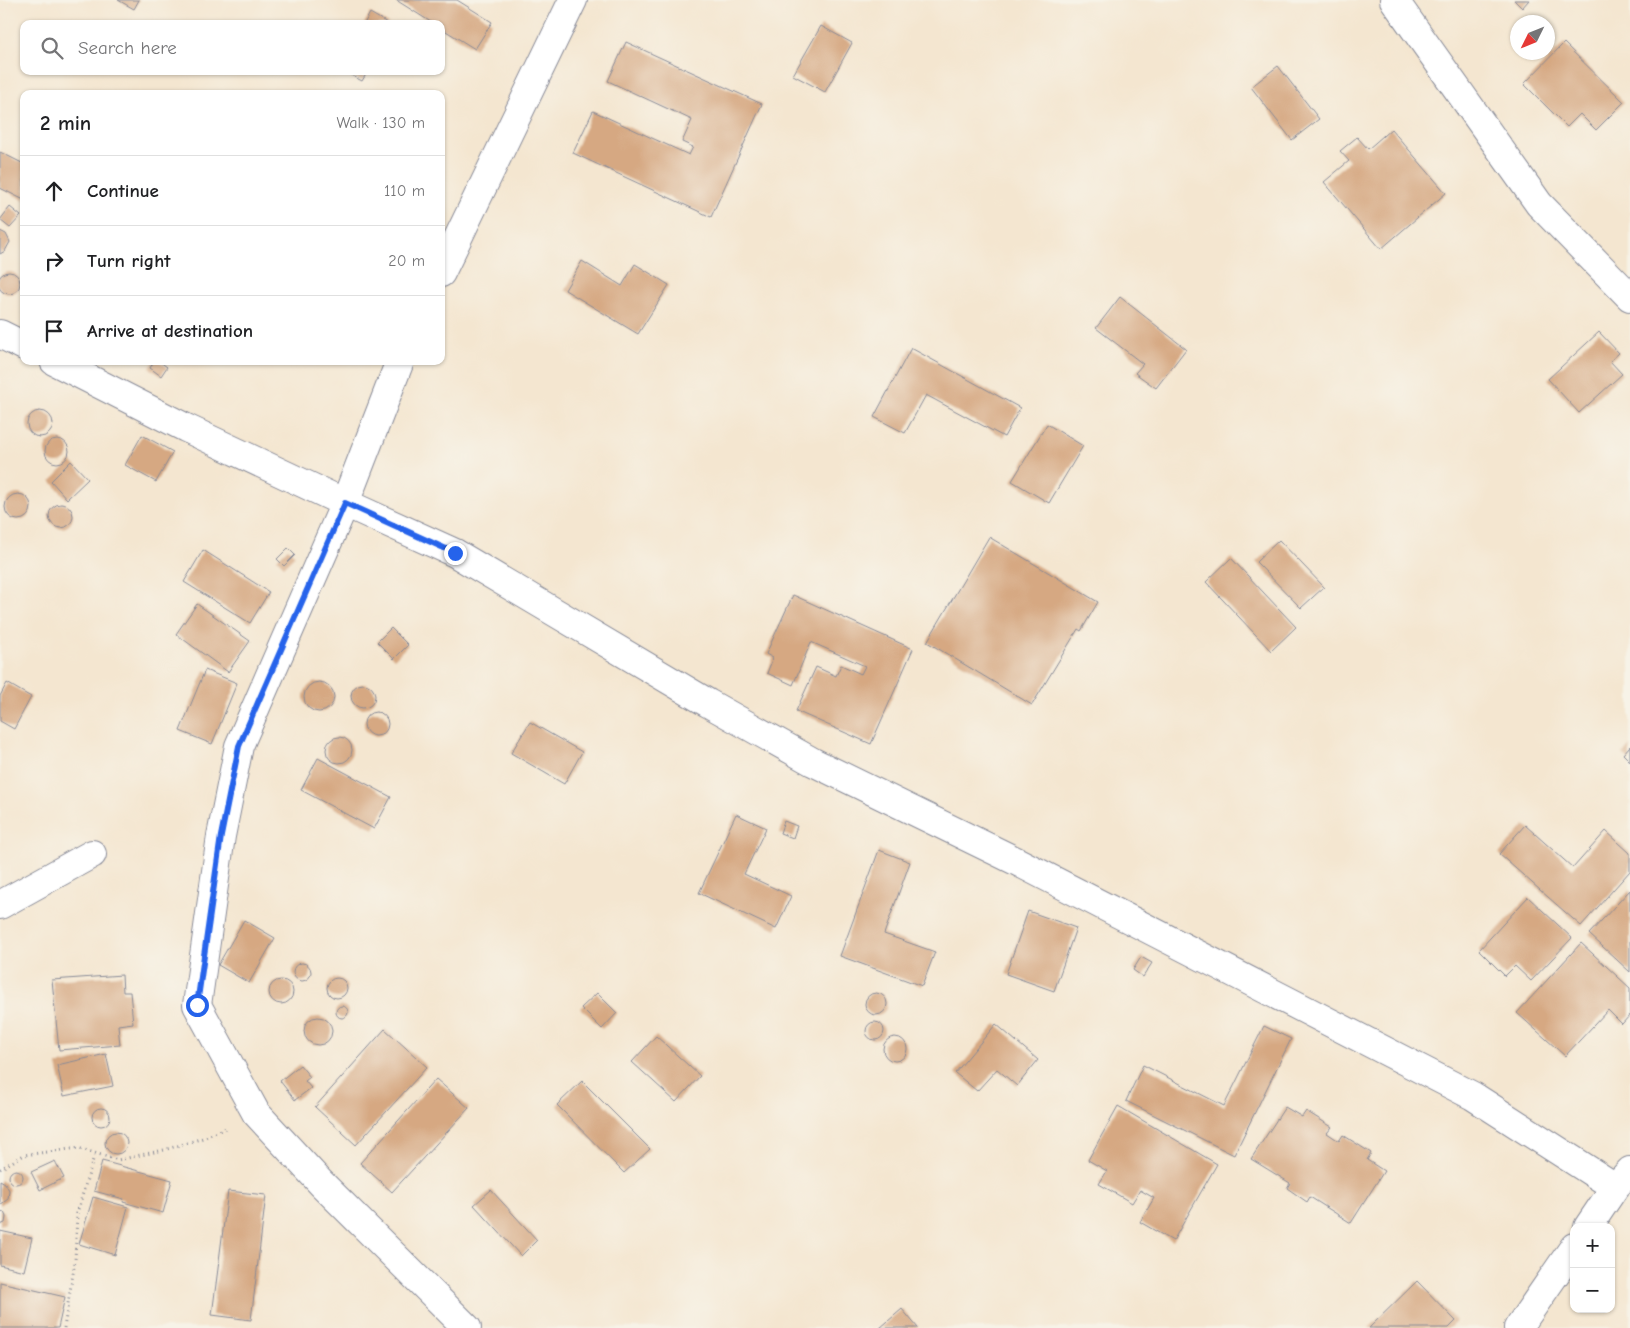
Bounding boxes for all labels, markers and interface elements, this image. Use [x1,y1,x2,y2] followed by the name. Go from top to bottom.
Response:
[1510,15,1555,60] north arrow
[20,20,445,75] search box
[38,34,66,62] icon: search
[78,37,177,59] text: Search here
[40,111,91,135] text: 2 min
[336,114,425,132] text: Walk · 130 m
[40,177,68,205] icon: ahead
[87,180,159,202] text: Continue
[384,182,425,200] text: 110 m
[40,247,68,275] icon: right
[87,250,171,272] text: Turn right
[388,252,425,270] text: 20 m
[40,317,68,345] icon: arrive
[87,320,253,342] text: Arrive at destination
[444,542,467,565] route end
[186,994,209,1017] route start
[1570,1223,1615,1313] map controls
[1570,1223,1615,1268] button: +
[1570,1268,1615,1313] button: −

